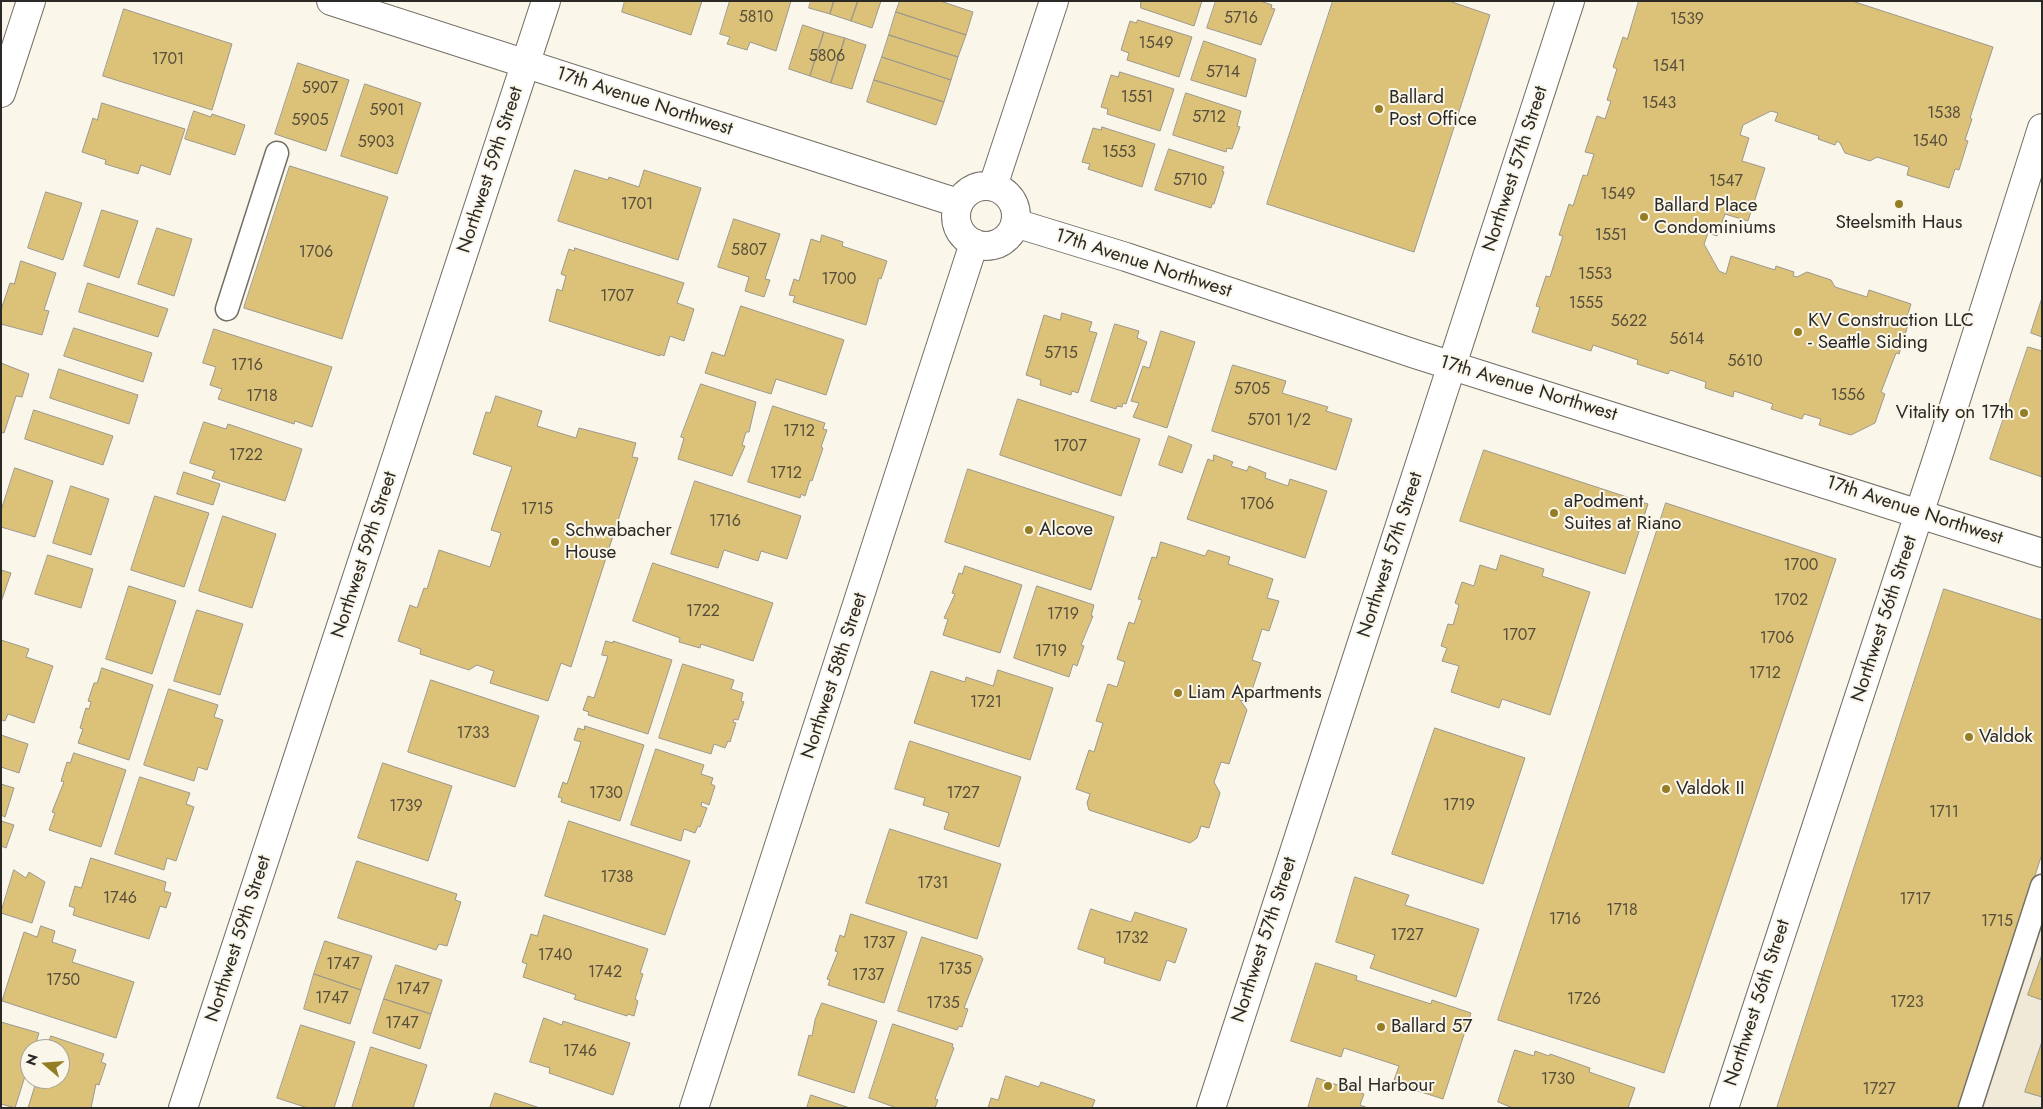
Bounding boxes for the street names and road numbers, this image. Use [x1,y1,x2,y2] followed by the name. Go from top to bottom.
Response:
[553,63,735,141] street label: 17th Avenue Northwest
[1478,83,1554,255] street label: Northwest 57th Street
[453,84,529,256] street label: Northwest 59th Street
[1052,225,1234,303] street label: 17th Avenue Northwest
[1437,351,1619,427] street label: 17th Avenue Northwest
[327,469,403,641] street label: Northwest 59th Street
[1353,469,1429,641] street label: Northwest 57th Street
[1823,472,2005,550] street label: 17th Avenue Northwest
[1847,533,1923,705] street label: Northwest 56th Street
[797,590,873,762] street label: Northwest 58th Street
[201,853,277,1025] street label: Northwest 59th Street
[1227,854,1303,1026] street label: Northwest 57th Street
[1720,917,1796,1089] street label: Northwest 56th Street

